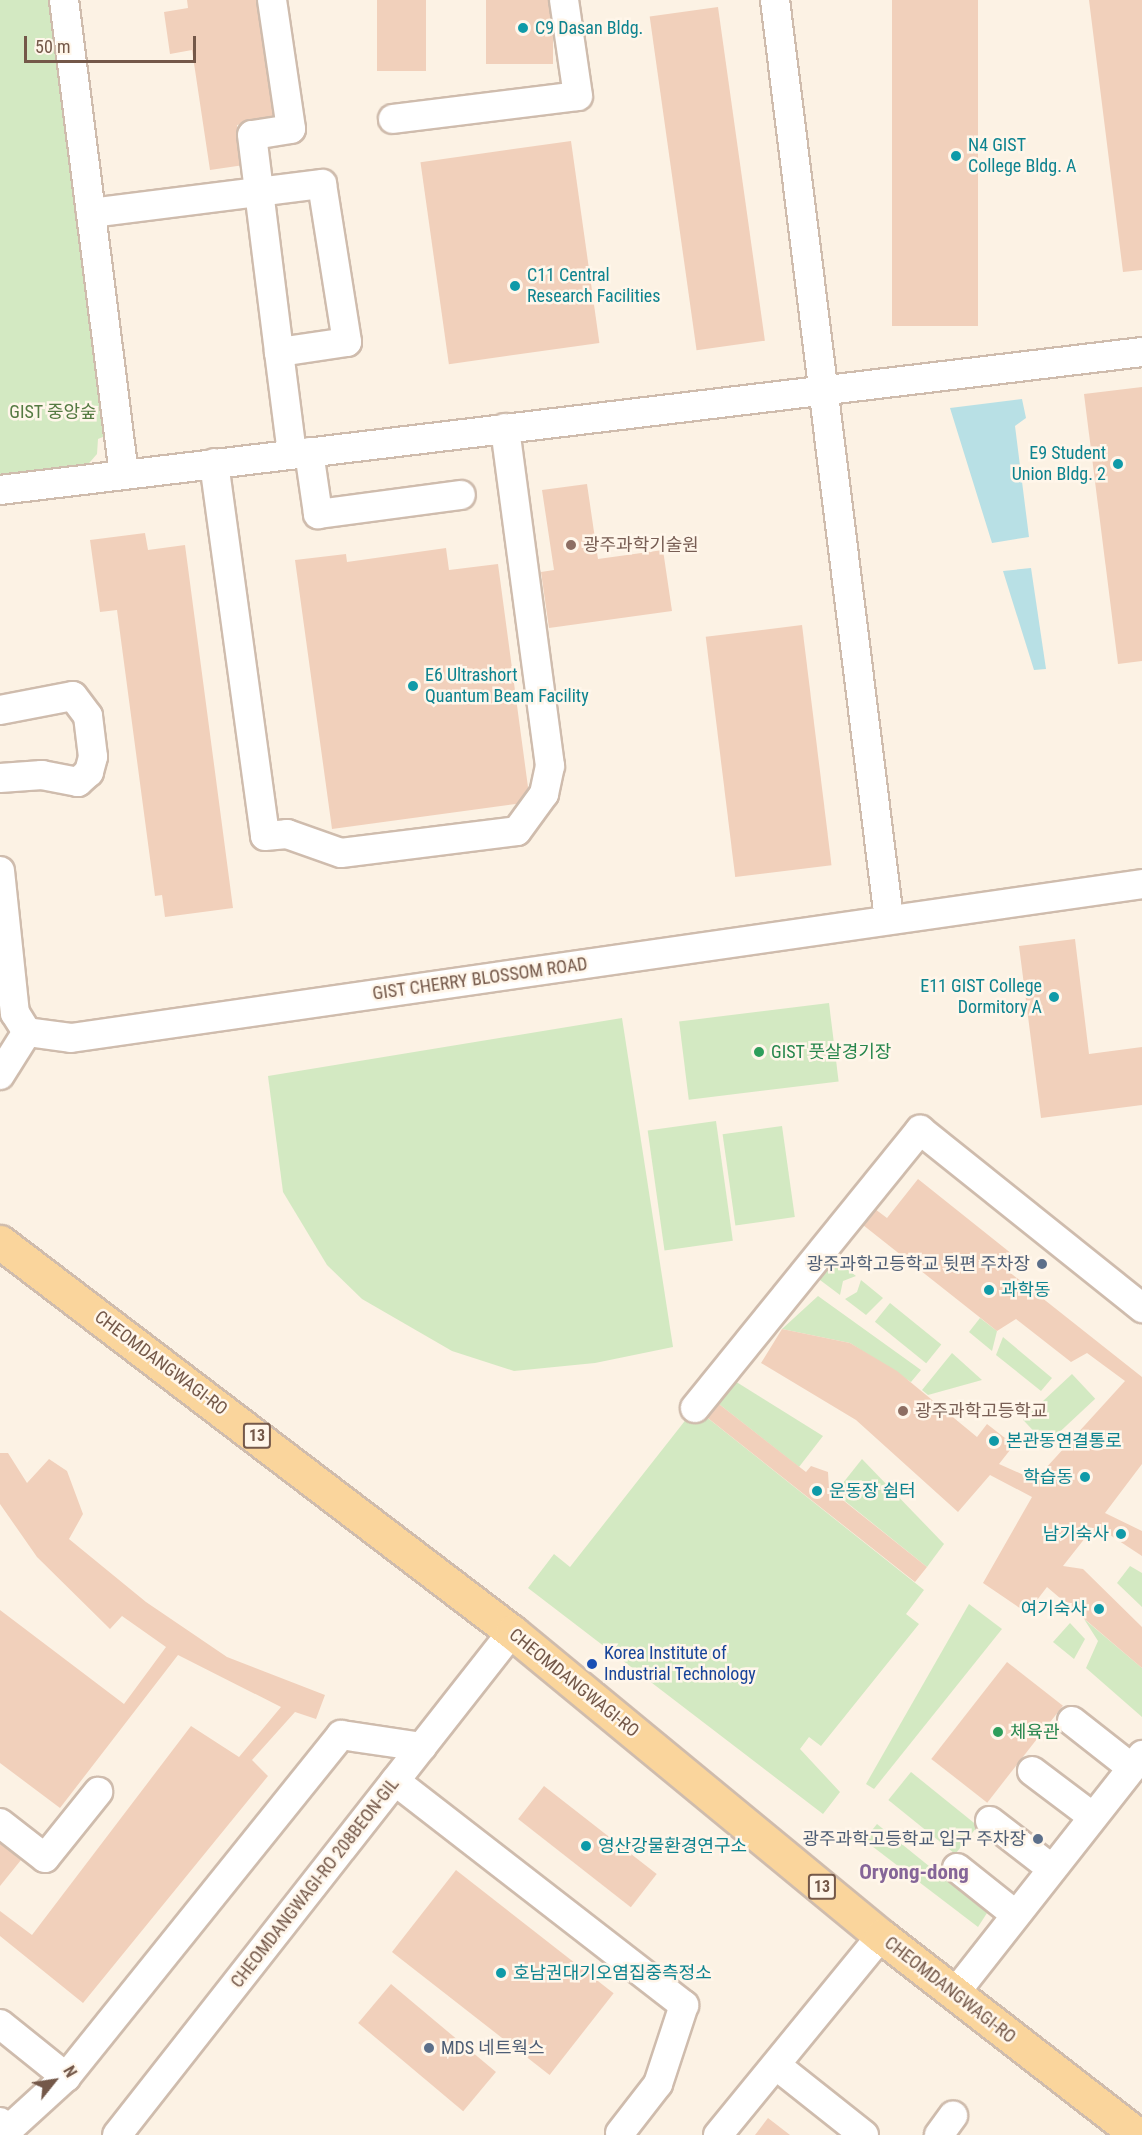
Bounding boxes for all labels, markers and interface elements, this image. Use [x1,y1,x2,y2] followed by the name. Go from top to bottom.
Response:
[535,17,643,39] place label: C9 Dasan Bldg.
[516,21,530,35] marker: C9 Dasan Bldg.
[27,24,200,62] scale bar
[35,36,70,57] text: 50 m
[968,135,1076,178] place label: N4 GIST College Bldg. A
[949,149,963,163] marker: N4 GIST College Bldg. A
[527,265,661,308] place label: C11 Central Research Facilities
[508,279,522,293] marker: C11 Central Research Facilities
[9,401,97,423] park label: GIST 중앙숲
[1012,443,1106,486] place label: E9 Student Union Bldg. 2
[1111,457,1125,471] marker: E9 Student Union Bldg. 2
[583,534,699,556] place label: 광주과학기술원
[564,538,578,552] marker: 광주과학기술원
[425,665,589,708] place label: E6 Ultrashort Quantum Beam Facility
[406,679,420,693] marker: E6 Ultrashort Quantum Beam Facility
[371,953,589,1005] street label: GIST CHERRY BLOSSOM ROAD
[920,976,1042,1018] place label: E11 GIST College Dormitory A
[1047,990,1061,1004] marker: E11 GIST College Dormitory A
[771,1041,892,1063] place label: GIST 풋살경기장
[752,1045,766,1059] marker: GIST 풋살경기장
[806,1253,1030,1275] place label: 광주과학고등학교 뒷편 주차장
[1035,1257,1049,1271] marker: 광주과학고등학교 뒷편 주차장
[1001,1279,1051,1301] place label: 과학동
[982,1283,996,1297] marker: 과학동
[90,1306,232,1420] street label: CHEOMDANGWAGI-RO
[915,1400,1047,1422] place label: 광주과학고등학교
[896,1404,910,1418] marker: 광주과학고등학교
[242,1423,272,1449] road number: 13
[1006,1430,1122,1452] place label: 본관동연결통로
[987,1434,1001,1448] marker: 본관동연결통로
[1023,1466,1073,1488] place label: 학습동
[1078,1470,1092,1484] marker: 학습동
[829,1480,916,1502] place label: 운동장 쉼터
[810,1484,824,1498] marker: 운동장 쉼터
[1043,1523,1109,1545] place label: 남기숙사
[1114,1527,1128,1541] marker: 남기숙사
[1021,1598,1087,1620] place label: 여기숙사
[1092,1602,1106,1616] marker: 여기숙사
[505,1624,643,1742] street label: CHEOMDANGWAGI-RO
[604,1643,756,1686] place label: Korea Institute of Industrial Technology
[585,1657,599,1671] marker: Korea Institute of Industrial Technology
[1010,1721,1060,1743] place label: 체육관
[991,1725,1005,1739] marker: 체육관
[226,1774,404,1992] street label: CHEOMDANGWAGI-RO 208BEON-GIL
[802,1828,1026,1850] place label: 광주과학고등학교 입구 주차장
[1031,1832,1045,1846] marker: 광주과학고등학교 입구 주차장
[598,1835,747,1857] place label: 영산강물환경연구소
[579,1839,593,1853] marker: 영산강물환경연구소
[859,1859,969,1885] district label: Oryong-dong
[807,1874,837,1900] road number: 13
[880,1932,1020,2048] street label: CHEOMDANGWAGI-RO
[513,1962,712,1984] place label: 호남권대기오염집중측정소
[494,1966,508,1980] marker: 호남권대기오염집중측정소
[441,2037,545,2059] place label: MDS 네트웍스
[422,2041,436,2055] marker: MDS 네트웍스
[24,2051,84,2111] north arrow
[59,2063,81,2081] text: N

